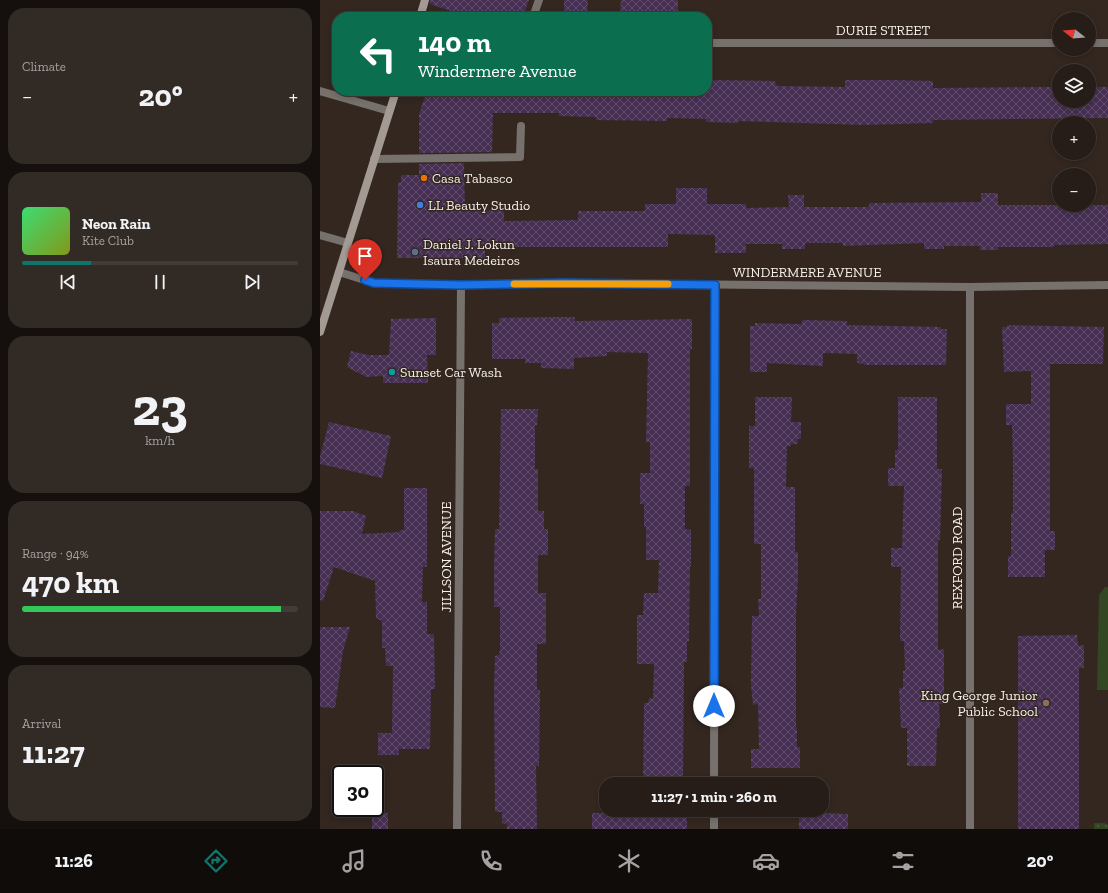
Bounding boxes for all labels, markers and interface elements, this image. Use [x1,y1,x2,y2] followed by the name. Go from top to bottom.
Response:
[1052,12,1096,56] north arrow
[1052,12,1096,212] map controls
[836,22,930,39] street label: DURIE STREET
[418,26,491,59] text: 140 m
[352,28,404,80] icon: left
[22,59,66,74] text: Climate
[418,60,576,82] text: Windermere Avenue
[1052,64,1096,108] button: layers
[138,78,183,114] text: 20°
[22,83,32,110] text: −
[289,83,298,110] text: +
[1052,116,1096,160] button: +
[1052,168,1096,212] button: −
[432,170,513,187] place label: Casa Tabasco
[419,173,429,183] marker: Casa Tabasco
[428,197,530,214] place label: LL Beauty Studio
[415,200,425,210] marker: LL Beauty Studio
[82,215,150,233] text: Neon Rain
[82,233,134,248] text: Kite Club
[423,236,520,269] place label: Daniel J. Lokun Isaura Medeiros
[348,239,382,280] pin
[354,245,376,267] icon: arrive
[410,247,420,257] marker: Daniel J. Lokun Isaura Medeiros
[733,264,881,281] street label: WINDERMERE AVENUE
[57,271,79,293] icon: previous
[149,271,171,293] icon: pause
[241,271,263,293] icon: next
[400,364,502,381] place label: Sunset Car Wash
[387,367,397,377] marker: Sunset Car Wash
[132,376,188,438] text: 23
[145,433,175,448] text: km/h
[438,502,455,612] street label: JILLSON AVENUE
[949,507,966,609] street label: REXFORD ROAD
[22,546,89,561] text: Range · 94%
[22,565,119,601] text: 470 km
[693,685,735,727] position arrow
[921,687,1038,720] place label: King George Junior Public School
[1041,698,1051,708] marker: King George Junior Public School
[22,716,61,731] text: Arrival
[22,735,85,771] text: 11:27
[332,765,384,817] speed limit sign: 30
[651,788,777,806] text: 11:27 · 1 min · 260 m
[202,847,230,875] icon: directions
[340,847,368,875] icon: music
[477,847,505,875] icon: phone
[615,847,643,875] icon: climate
[752,847,780,875] icon: car
[889,847,917,875] icon: filters
[55,850,93,872] text: 11:26
[1027,850,1053,872] text: 20°

